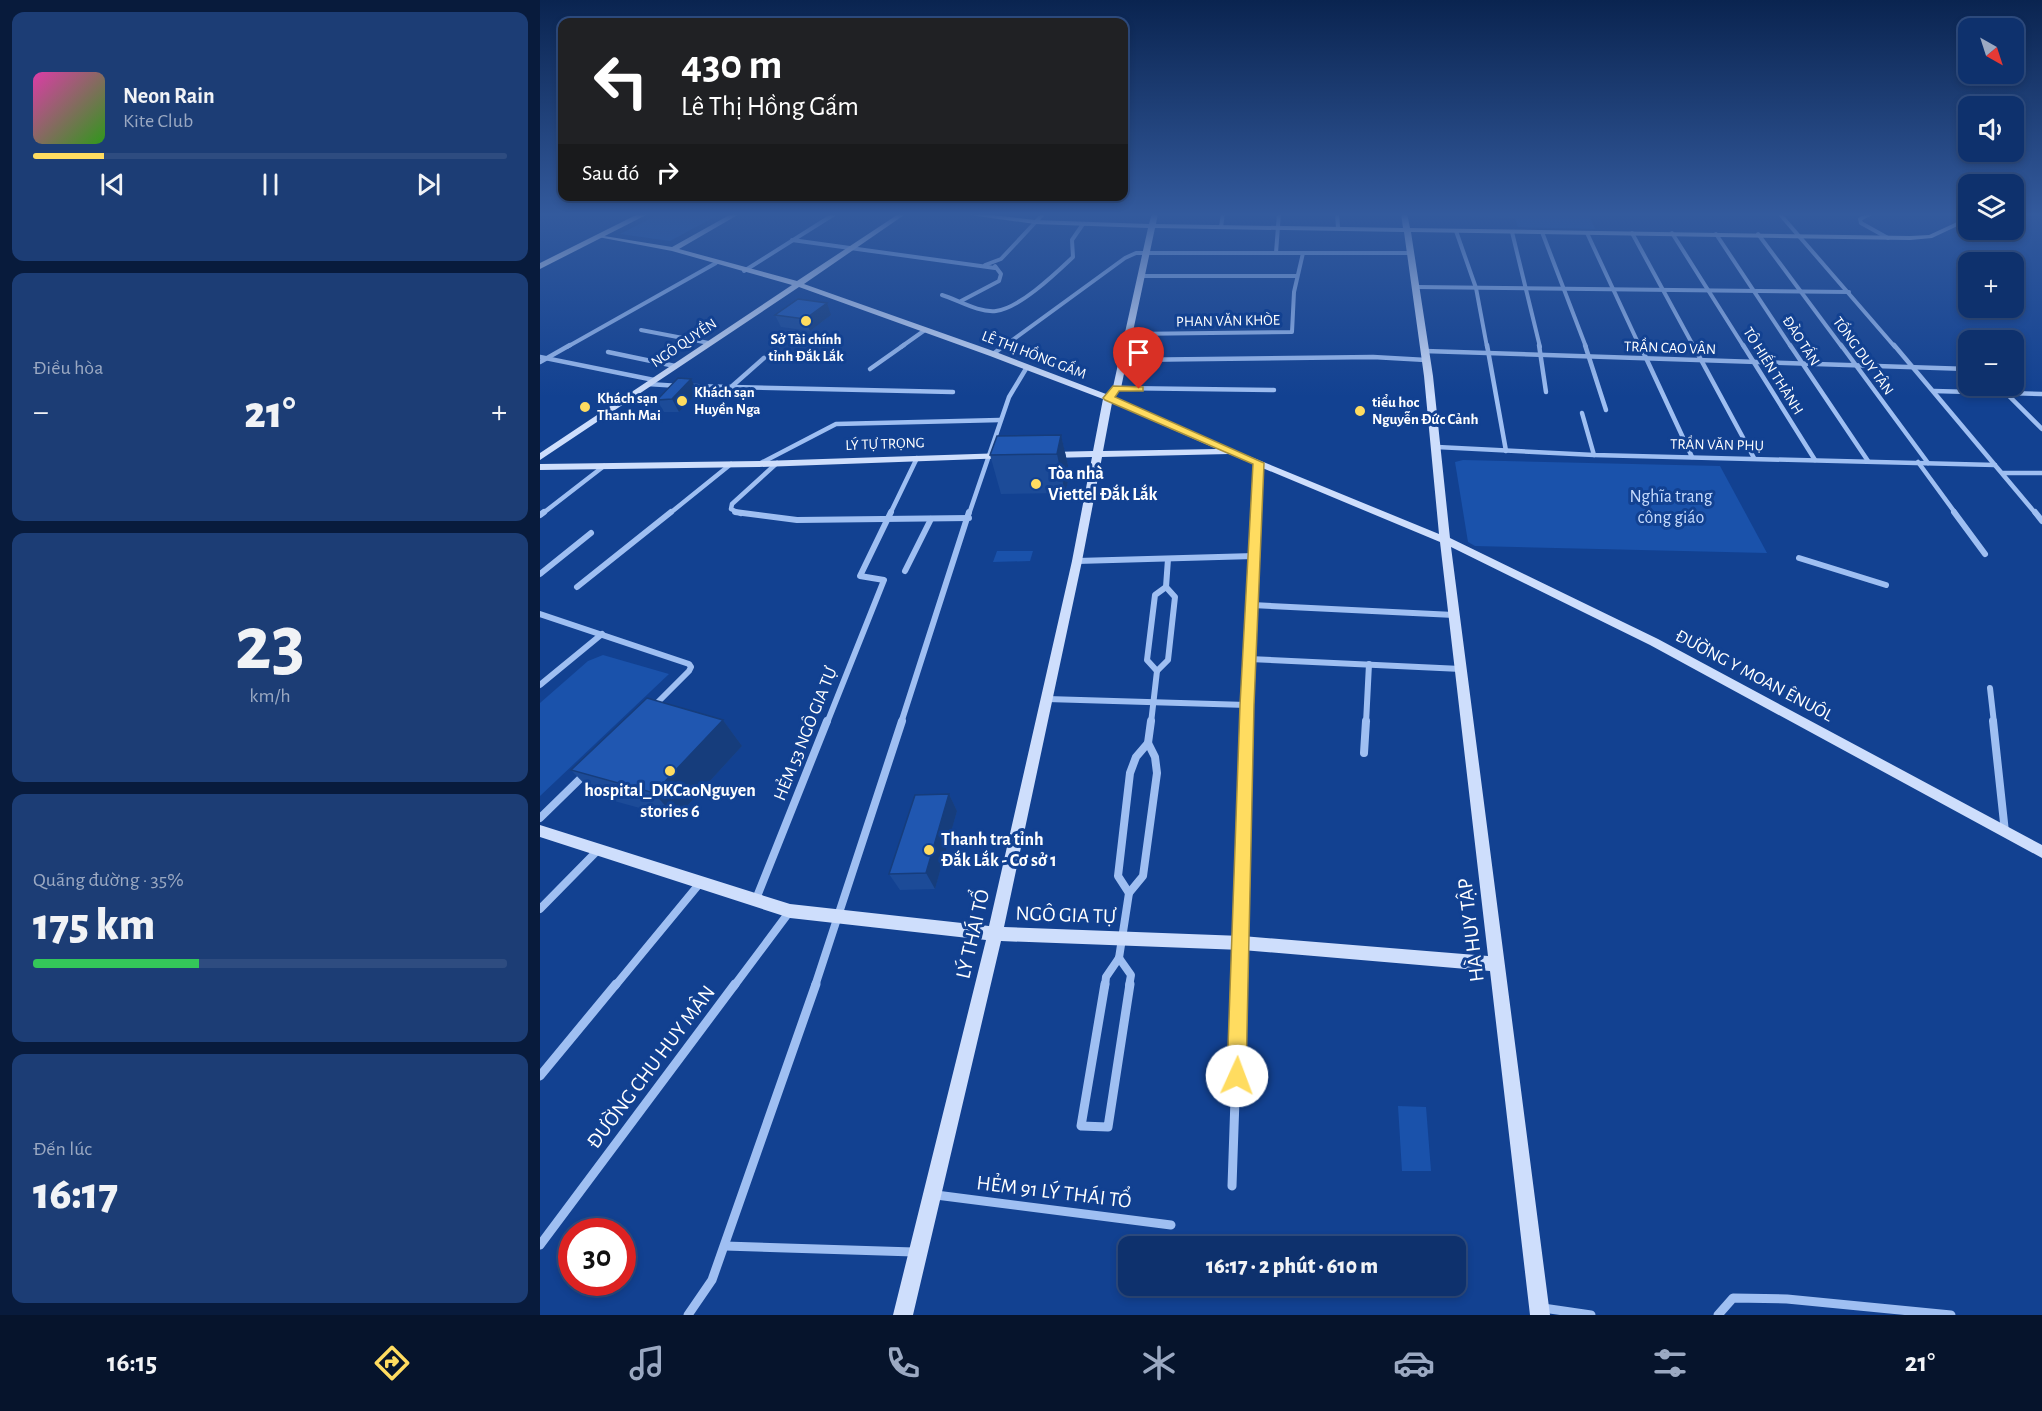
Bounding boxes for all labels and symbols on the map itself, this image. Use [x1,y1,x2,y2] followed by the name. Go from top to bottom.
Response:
[1958,18,2024,84] north arrow
[1176,311,1280,329] street label: PHAN VĂN KHÒE
[1780,312,1825,368] street label: ĐÀO TẤN
[1830,312,1899,398] street label: TỐNG DUY TÂN
[647,313,719,370] street label: NGÔ QUYỀN
[799,314,813,328] marker: Sở Tài chính tỉnh Đắk Lắk
[1740,323,1808,417] street label: TÔ HIẾN THÀNH
[980,325,1089,382] street label: LÊ THỊ HỒNG GẤM
[1113,327,1164,389] pin
[768,332,844,364] place label: Sở Tài chính tỉnh Đắk Lắk
[1624,336,1717,357] street label: TRẦN CAO VÂN
[694,385,760,417] place label: Khách sạn Huyền Nga
[597,391,661,423] place label: Khách sạn Thanh Mai
[675,394,689,408] marker: Khách sạn Huyền Nga
[1372,394,1478,427] place label: tiểu học Nguyễn Đức Cảnh
[578,400,592,414] marker: Khách sạn Thanh Mai
[1353,404,1367,418] marker: tiểu học Nguyễn Đức Cảnh
[845,433,925,453] street label: LÝ TỰ TRỌNG
[1670,434,1764,453] street label: TRẦN VĂN PHỤ
[1048,465,1158,504] place label: Tòa nhà Viettel Đắk Lắk
[1029,477,1043,491] marker: Tòa nhà Viettel Đắk Lắk
[1629,488,1713,527] park label: Nghĩa trang công giáo
[1672,624,1838,725] street label: ĐƯỜNG Y MOAN ÊNUÔL
[768,663,841,803] street label: HẺM 53 NGÔ GIA TỰ
[663,764,677,778] marker: hospital_DKCaoNguyen stories 6
[584,782,756,821] place label: hospital_DKCaoNguyen stories 6
[941,831,1057,870] place label: Thanh tra tỉnh Đắk Lắk - Cơ sở 1
[922,843,936,857] marker: Thanh tra tỉnh Đắk Lắk - Cơ sở 1
[1452,877,1488,983] street label: HÀ HUY TẬP
[948,886,993,981] street label: LÝ THÁI TỔ
[1015,901,1117,927] street label: NGÔ GIA TỰ
[581,980,719,1152] street label: ĐƯỜNG CHU HUY MÂN
[1205,1044,1269,1108] position arrow
[975,1167,1133,1212] street label: HẺM 91 LÝ THÁI TỔ
[558,1218,636,1296] speed limit sign: 30

